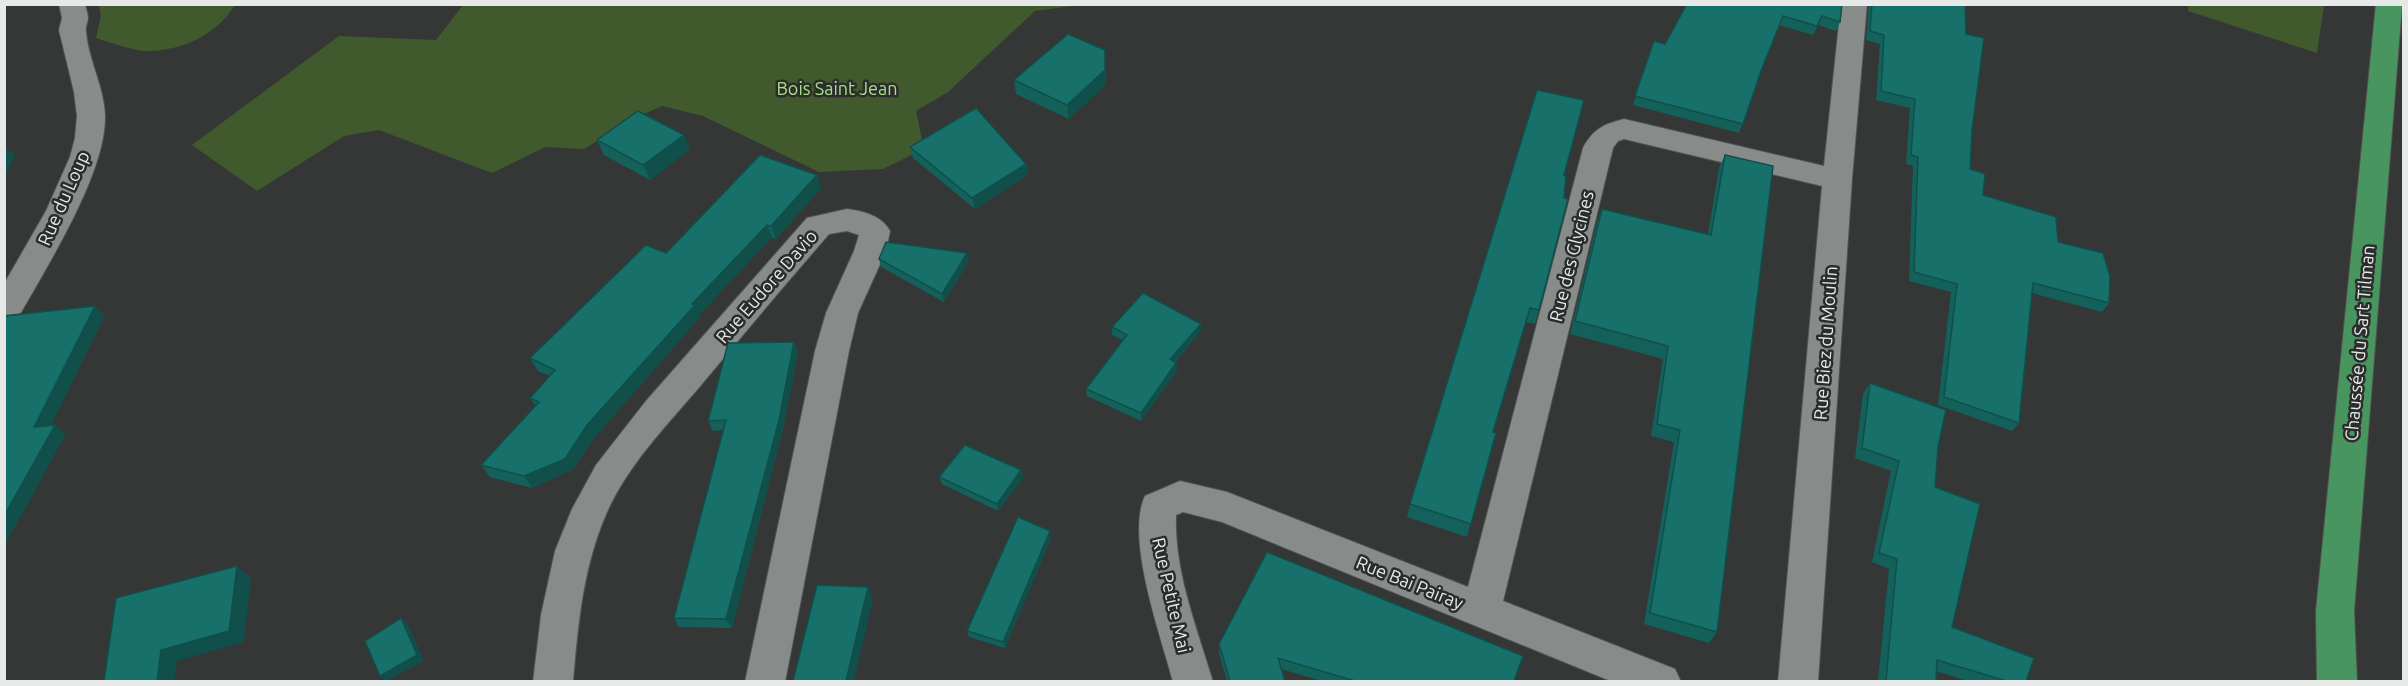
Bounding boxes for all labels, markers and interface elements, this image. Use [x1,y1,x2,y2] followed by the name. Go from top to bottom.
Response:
[776,78,898,98] park label: Bois Saint Jean
[33,148,93,248] street label: Rue du Loup
[1545,188,1597,323] street label: Rue des Glycines
[711,225,821,347] street label: Rue Eudore Davio
[2340,244,2378,442] street label: Chaussée du Sart Tilman
[1810,265,1840,421] street label: Rue Biez du Moulin
[1149,535,1195,655] street label: Rue Petite Mai
[1354,551,1467,613] street label: Rue Bai Pairay

